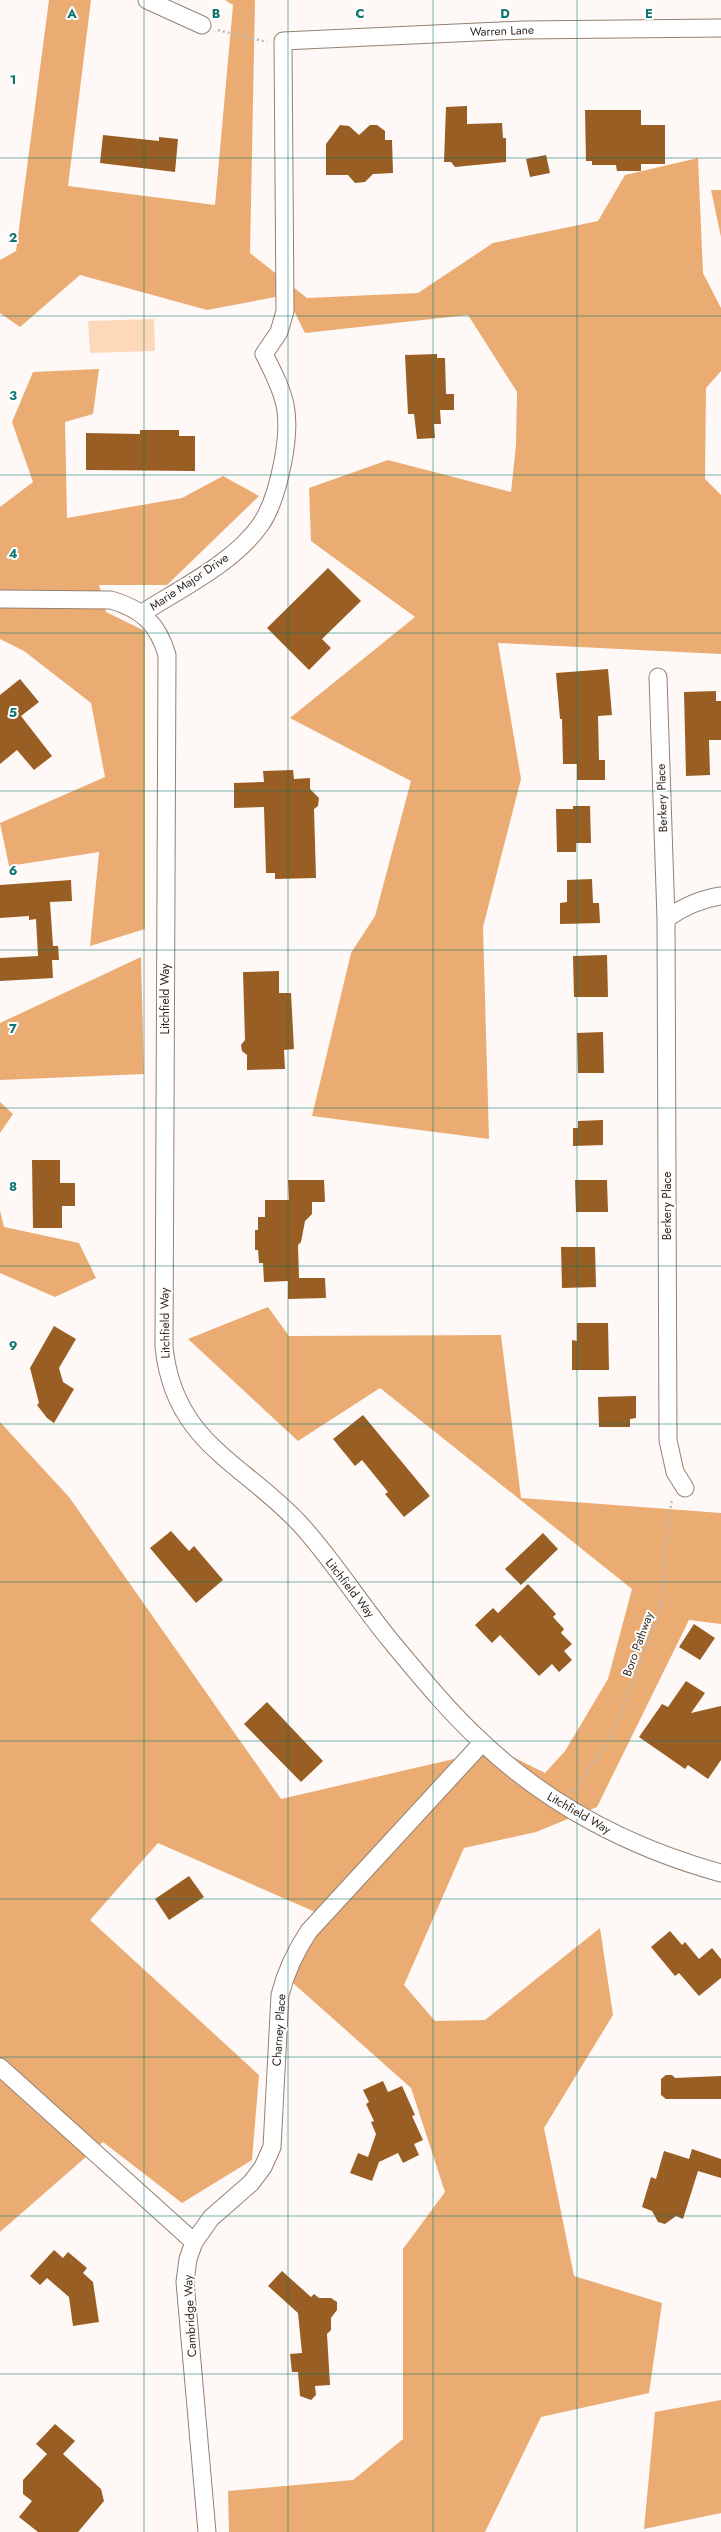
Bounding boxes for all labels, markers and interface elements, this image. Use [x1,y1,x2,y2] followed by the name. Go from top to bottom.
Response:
[66,4,77,23] text: A
[212,4,221,23] text: B
[355,4,365,23] text: C
[500,4,510,23] text: D
[645,4,653,23] text: E
[470,21,534,41] street label: Warren Lane
[10,70,16,89] text: 1
[9,228,17,247] text: 2
[9,386,17,405] text: 3
[8,544,18,563] text: 4
[146,549,232,615] street label: Marie Major Drive
[9,703,17,722] text: 5
[652,763,672,833] street label: Berkery Place
[9,861,18,880] text: 6
[156,963,174,1035] street label: Litchfield Way
[9,1019,17,1038] text: 7
[658,1172,676,1240] street label: Berkery Place
[9,1177,17,1196] text: 8
[155,1287,175,1359] street label: Litchfield Way
[9,1336,18,1355] text: 9
[321,1554,379,1622] street label: Litchfield Way
[618,1608,658,1679] street label: Boro Pathway
[544,1787,615,1839] street label: Litchfield Way
[267,1993,291,2067] street label: Charney Place
[179,2274,201,2358] street label: Cambridge Way

